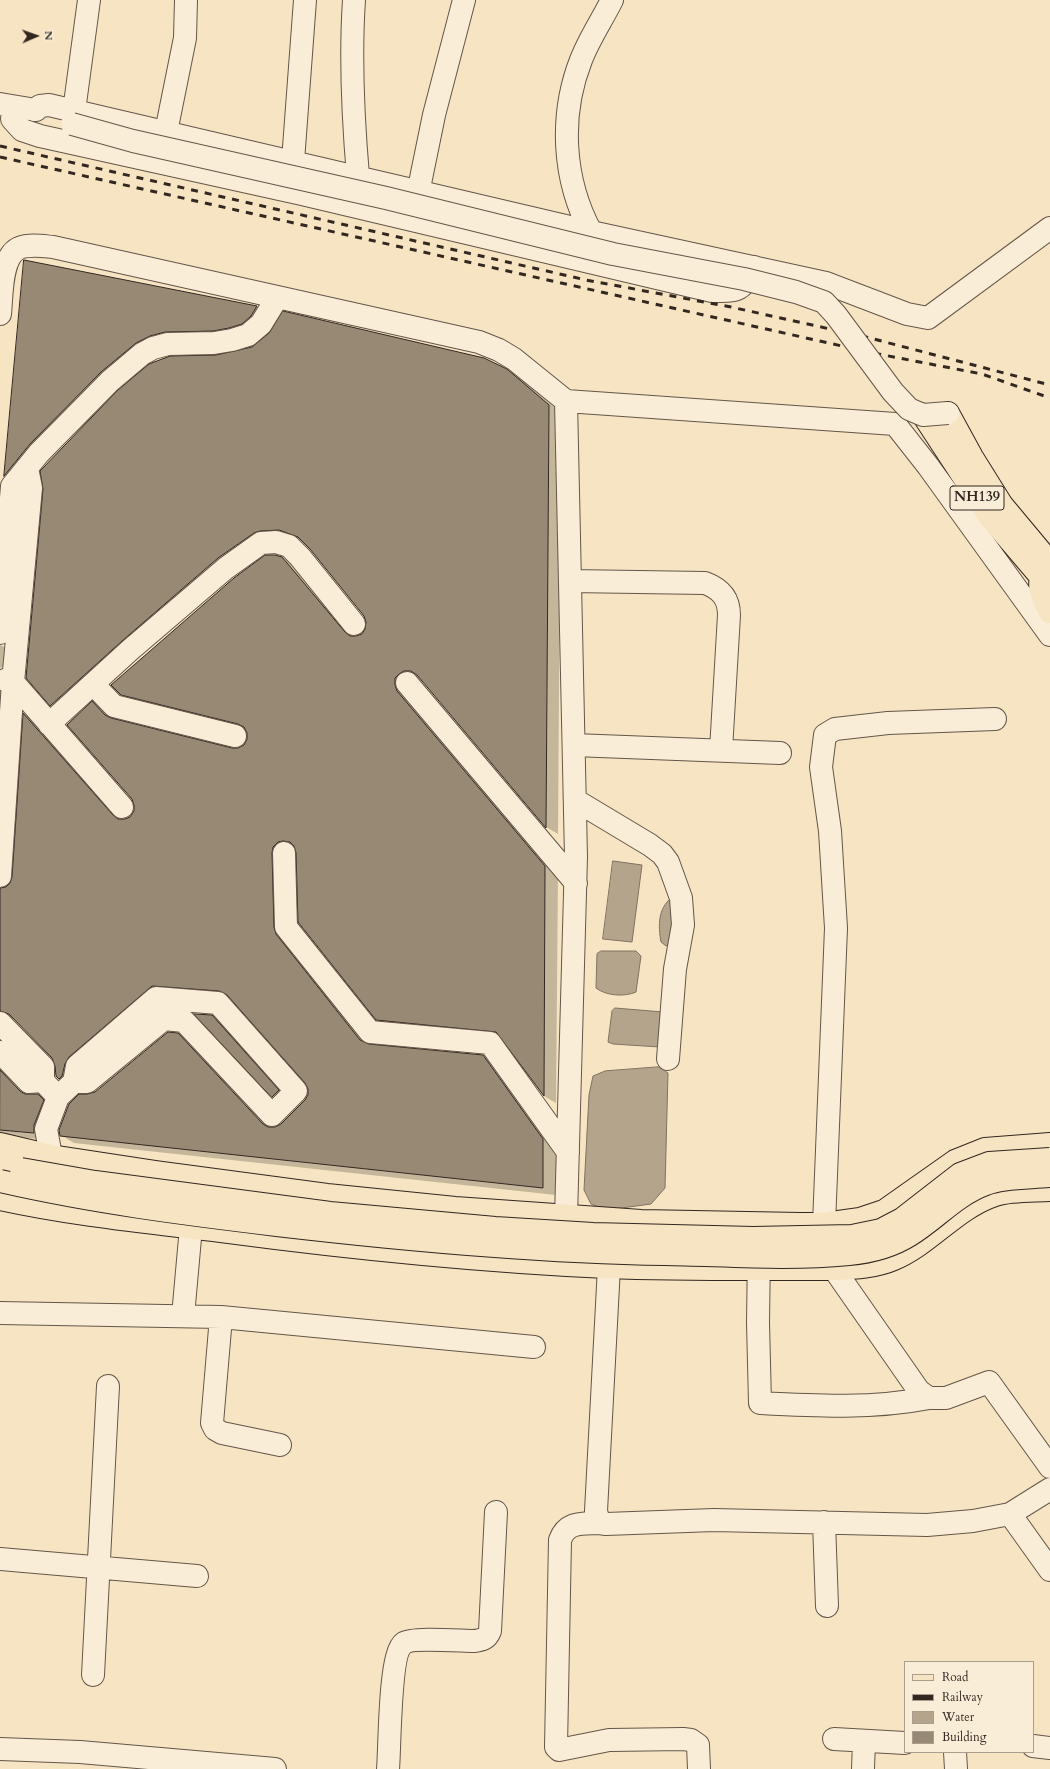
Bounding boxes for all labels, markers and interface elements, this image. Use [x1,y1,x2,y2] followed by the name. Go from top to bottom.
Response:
[16,16,56,56] north arrow
[41,31,56,41] text: N
[950,486,1004,510] road number: NH139
[904,1661,1034,1753] legend
[942,1669,968,1685] text: Road
[942,1689,983,1705] text: Railway
[942,1709,974,1725] text: Water
[942,1729,986,1745] text: Building

